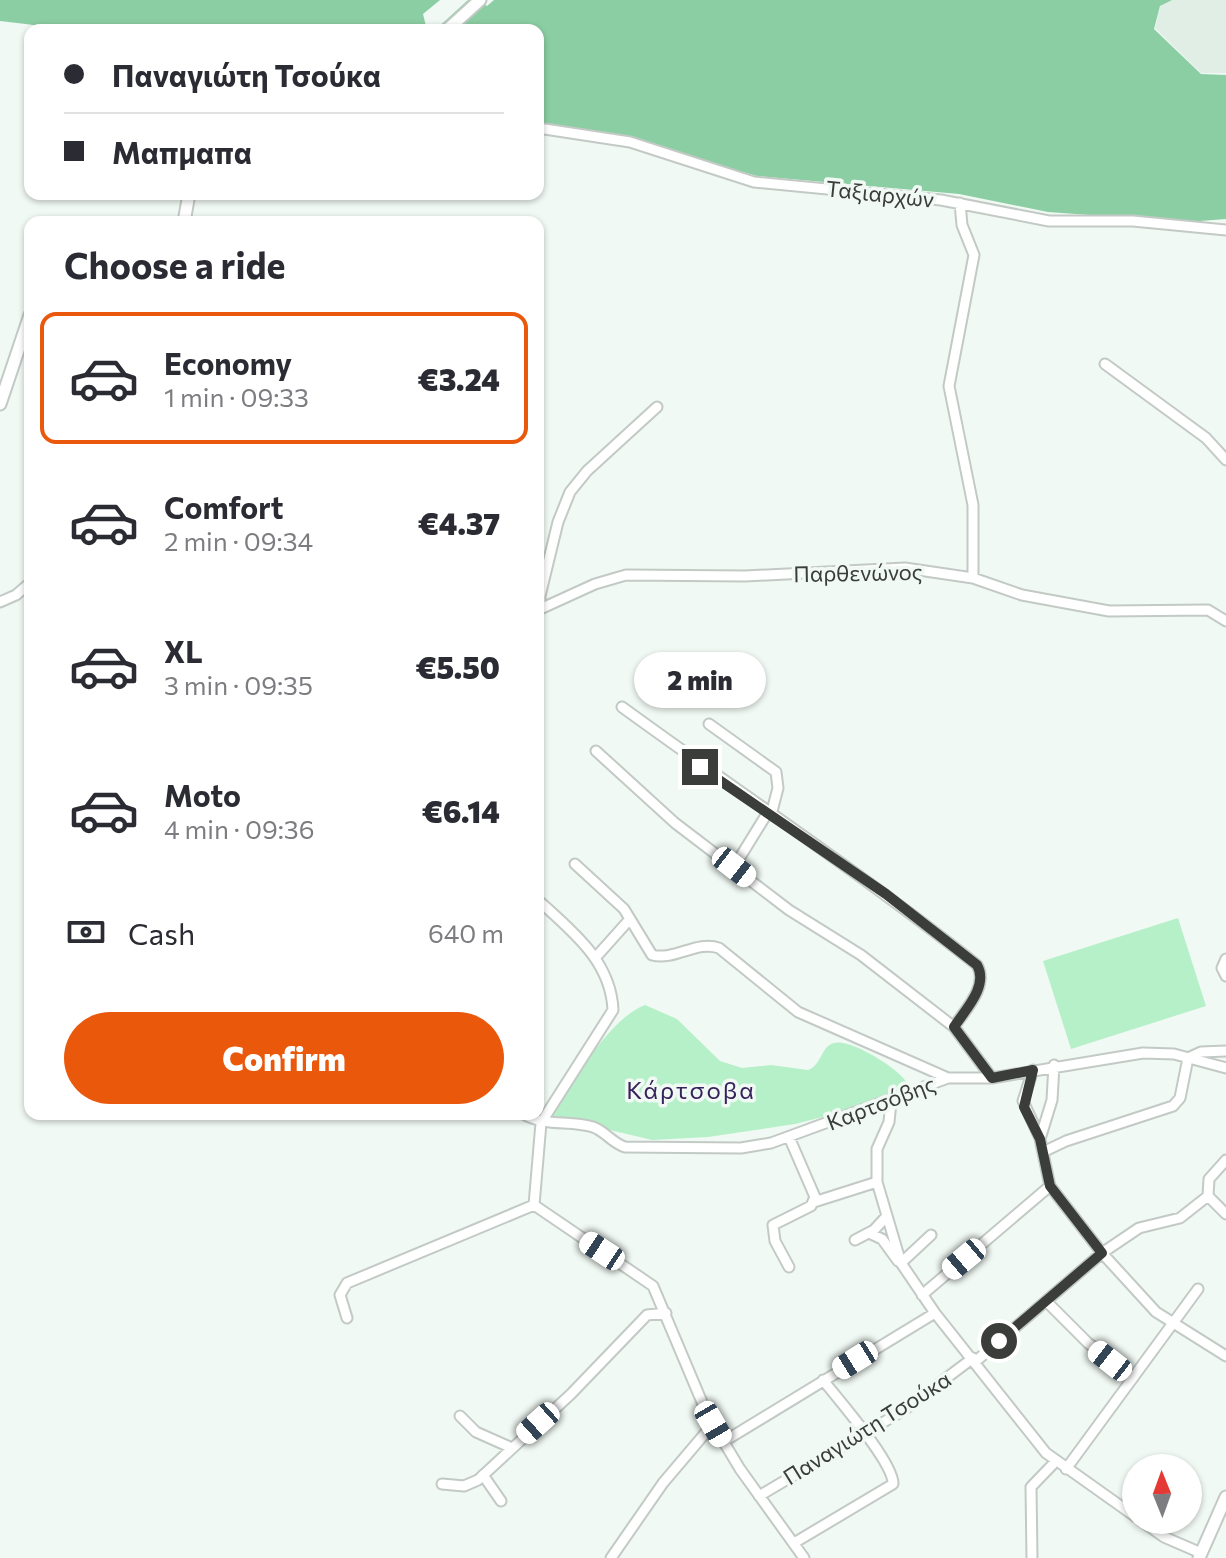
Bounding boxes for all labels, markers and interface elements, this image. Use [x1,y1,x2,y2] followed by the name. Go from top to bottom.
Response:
[112,56,381,93] text: Παναγιώτη Τσούκα
[112,133,252,170] text: Μαπμαπα
[825,174,935,213] street label: Ταξιαρχών
[64,242,285,286] text: Choose a ride
[68,342,140,414] icon: car
[164,344,292,381] text: Economy
[418,360,500,397] text: €3.24
[164,381,309,412] text: 1 min · 09:33
[68,486,140,558] icon: car
[164,488,283,525] text: Comfort
[418,504,500,541] text: €4.37
[164,525,313,556] text: 2 min · 09:34
[793,558,923,587] street label: Παρθενώνος
[68,630,140,702] icon: car
[164,632,203,669] text: XL
[415,648,500,685] text: €5.50
[634,651,766,707] callout: 2 min
[667,664,733,695] text: 2 min
[164,669,313,700] text: 3 min · 09:35
[682,749,718,785] route end
[68,774,140,846] icon: car
[164,776,241,813] text: Moto
[422,792,500,829] text: €6.14
[164,813,314,844] text: 4 min · 09:36
[708,843,760,891] car
[64,910,108,954] icon: cash
[128,914,195,951] text: Cash
[428,917,504,948] text: 640 m
[64,1012,504,1104] button: Confirm
[823,1069,939,1136] street label: Καρτσόβης
[626,1075,756,1104] district label: Κάρτσοβα
[575,1228,629,1274] car
[938,1234,990,1284] car
[981,1323,1017,1359] route start
[828,1337,882,1383] car
[1084,1337,1136,1385] car
[778,1365,956,1490] street label: Παναγιώτη Τσούκα
[691,1397,735,1451] car
[512,1398,564,1448] car
[1122,1454,1202,1534] north arrow
[1122,1454,1202,1534] map controls

